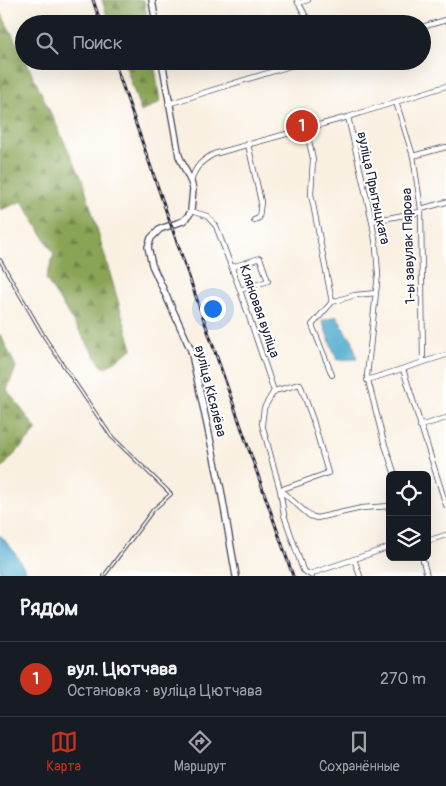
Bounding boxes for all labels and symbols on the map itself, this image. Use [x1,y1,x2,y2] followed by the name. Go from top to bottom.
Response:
[286,107,318,145] pin: 1
[353,130,394,246] street label: вуліца Прытыцкага
[398,188,419,304] street label: 1-ы завулак Пярова
[236,262,283,360] street label: Кляновая вуліца
[200,296,226,322] your location
[191,344,230,439] street label: вуліца Кісялёва

